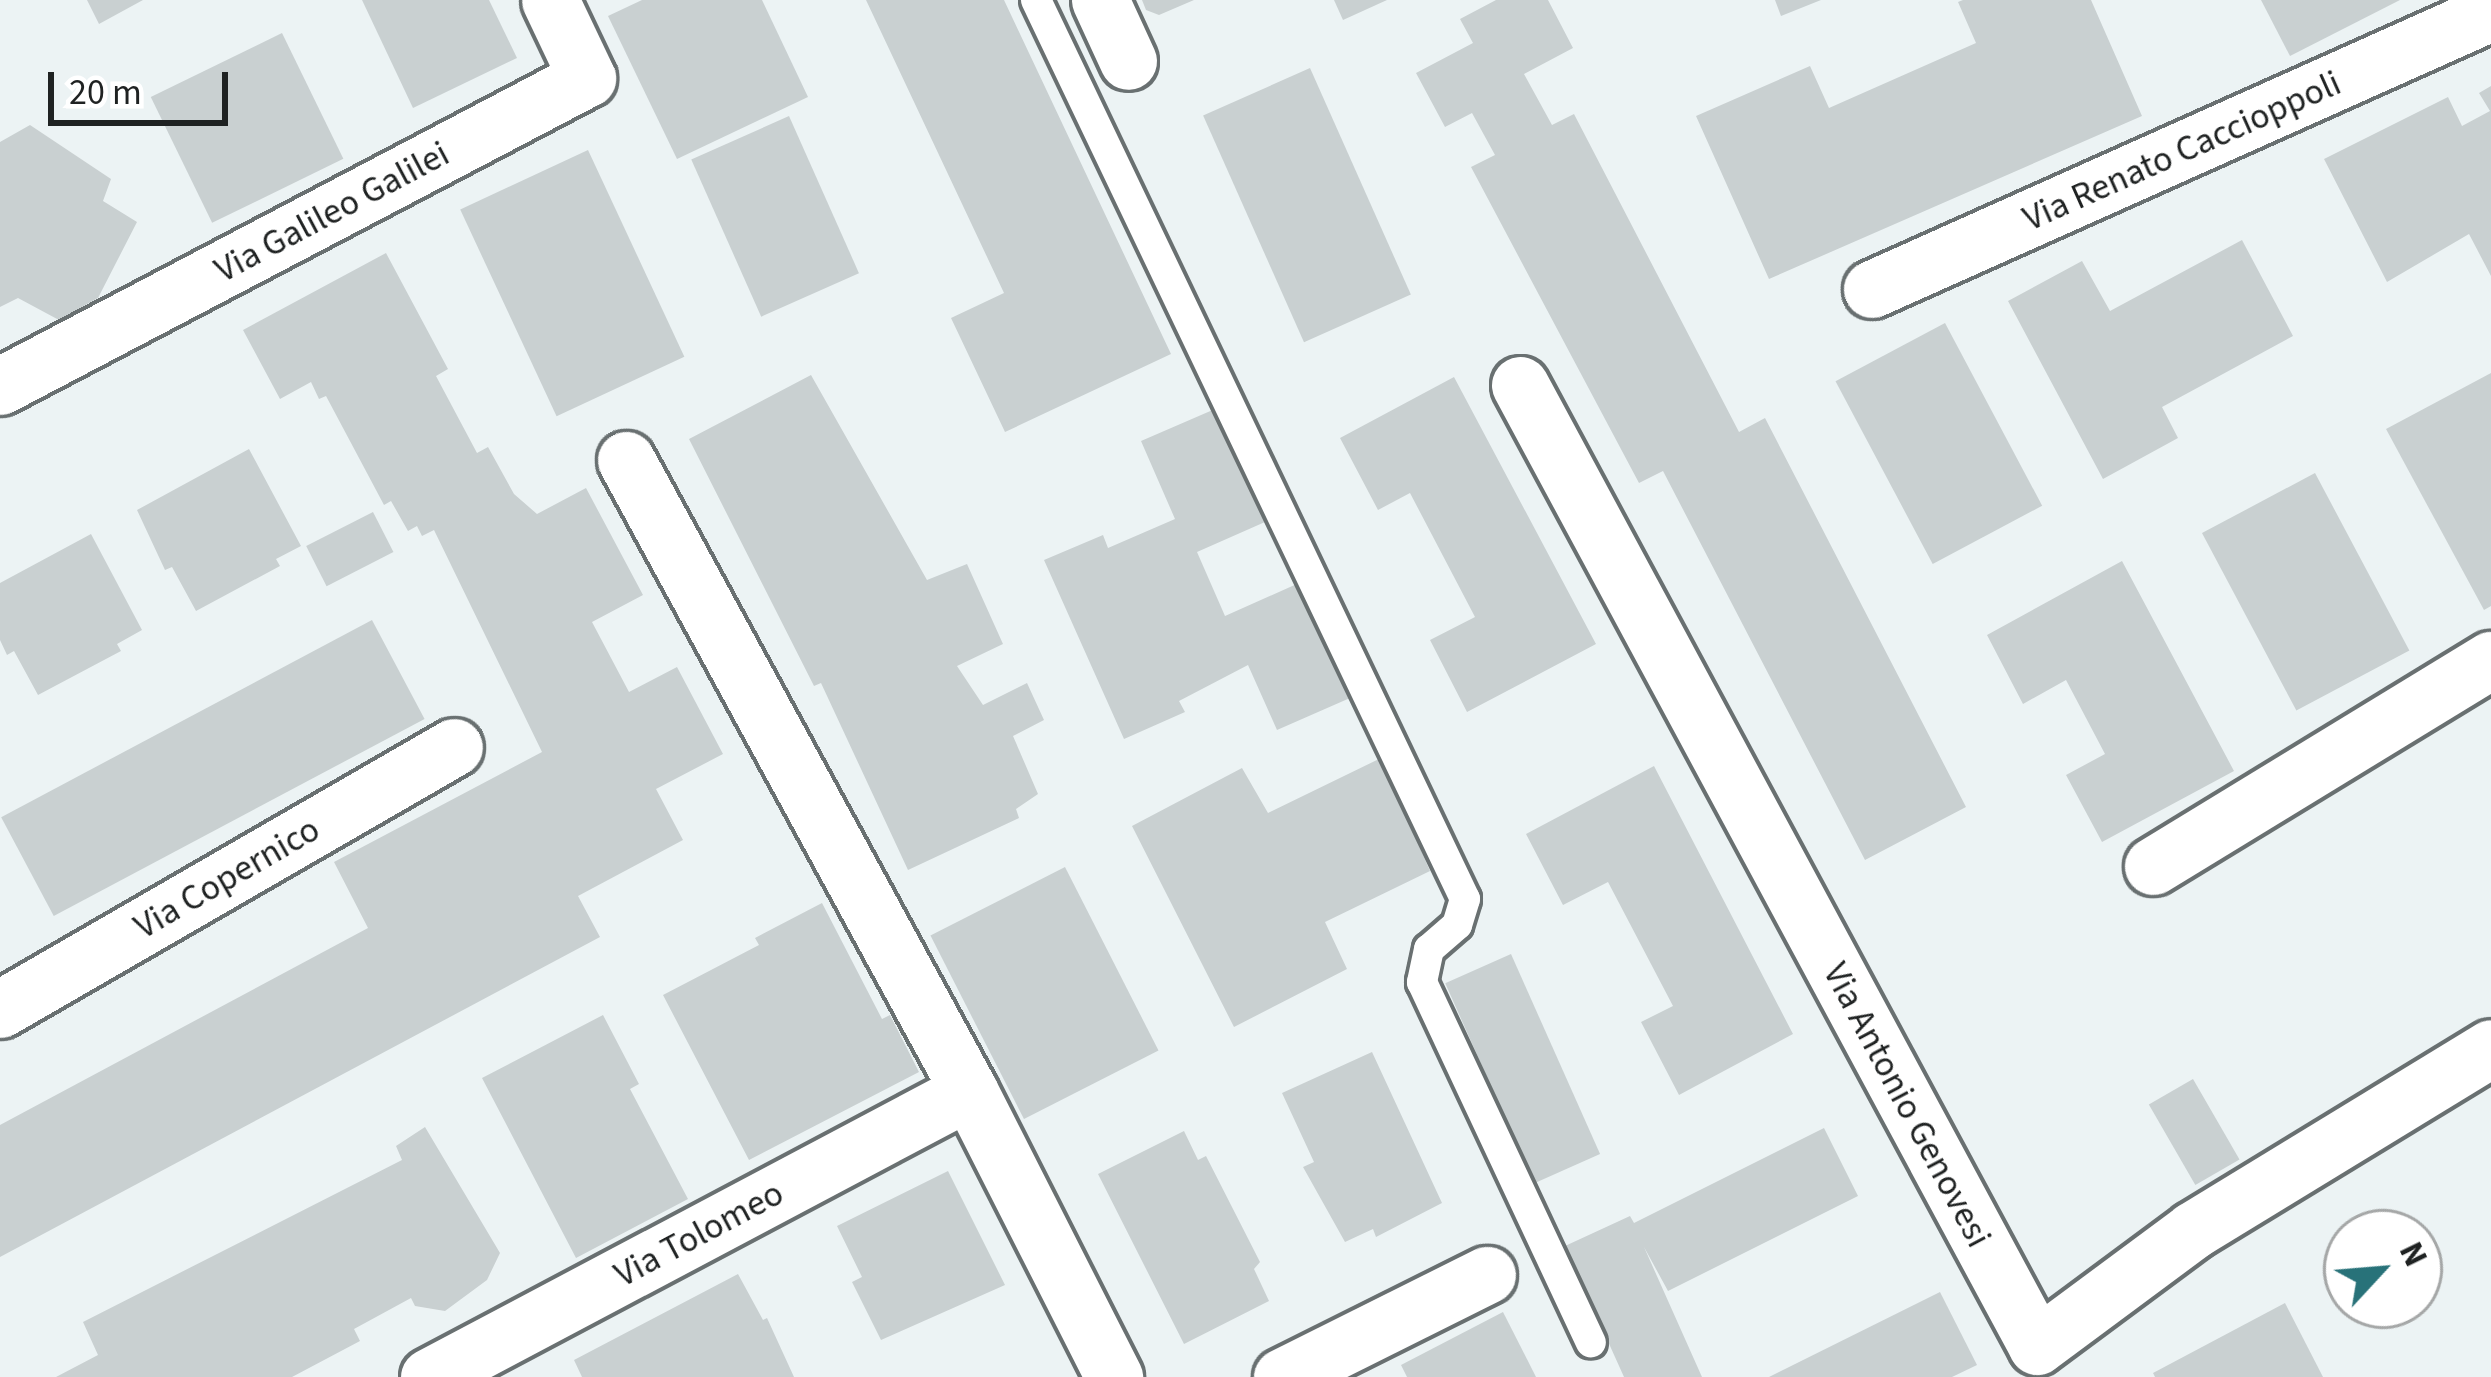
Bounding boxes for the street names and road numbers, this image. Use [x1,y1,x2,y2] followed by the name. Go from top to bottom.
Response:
[2016,61,2348,241] street label: Via Renato Caccioppoli
[207,132,457,292] street label: Via Galileo Galilei
[127,808,327,948] street label: Via Copernico
[1814,955,2000,1255] street label: Via Antonio Genovesi
[607,1171,791,1297] street label: Via Tolomeo

